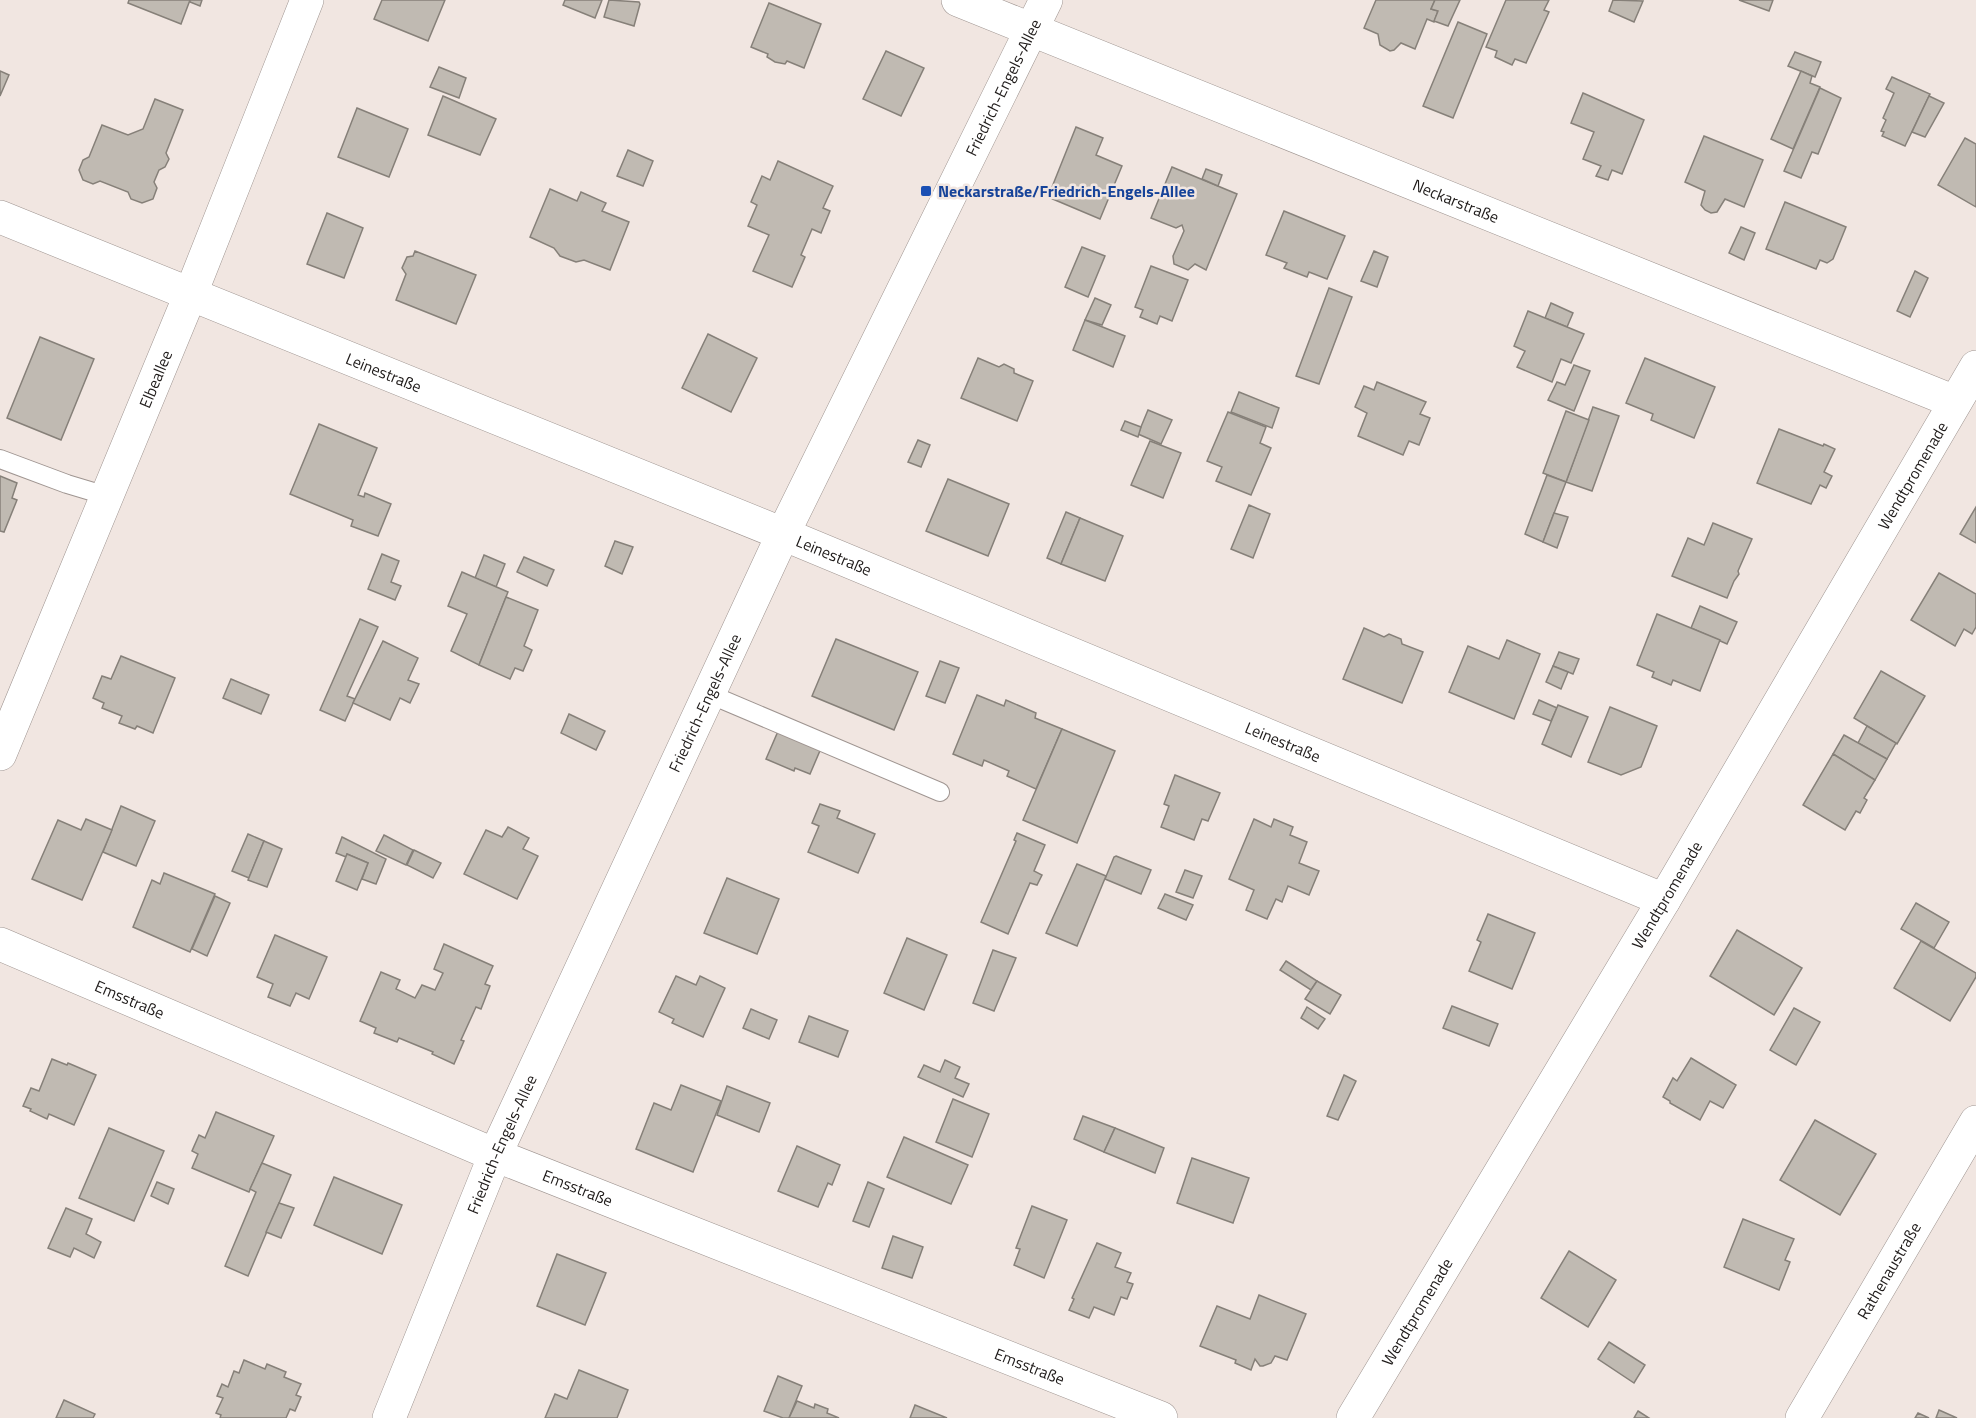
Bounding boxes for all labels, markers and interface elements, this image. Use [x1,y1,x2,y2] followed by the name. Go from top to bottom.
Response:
[959,15,1047,160] street label: Friedrich-Engels-Allee
[1409,173,1503,229] street label: Neckarstraße
[938,179,1195,203] place label: Neckarstraße/Friedrich-Engels-Allee
[919,184,933,198] marker: Neckarstraße/Friedrich-Engels-Allee
[133,346,178,412] street label: Elbeallee
[342,346,425,398] street label: Leinestraße
[1871,417,1954,534] street label: Wendtpromenade
[793,529,875,582] street label: Leinestraße
[662,630,747,776] street label: Friedrich-Engels-Allee
[1241,715,1324,768] street label: Leinestraße
[1625,836,1708,953] street label: Wendtpromenade
[91,974,168,1025] street label: Emsstraße
[460,1071,543,1218] street label: Friedrich-Engels-Allee
[539,1163,616,1212] street label: Emsstraße
[1851,1217,1927,1324] street label: Rathenaustraße
[1375,1253,1458,1370] street label: Wendtpromenade
[991,1341,1068,1391] street label: Emsstraße

